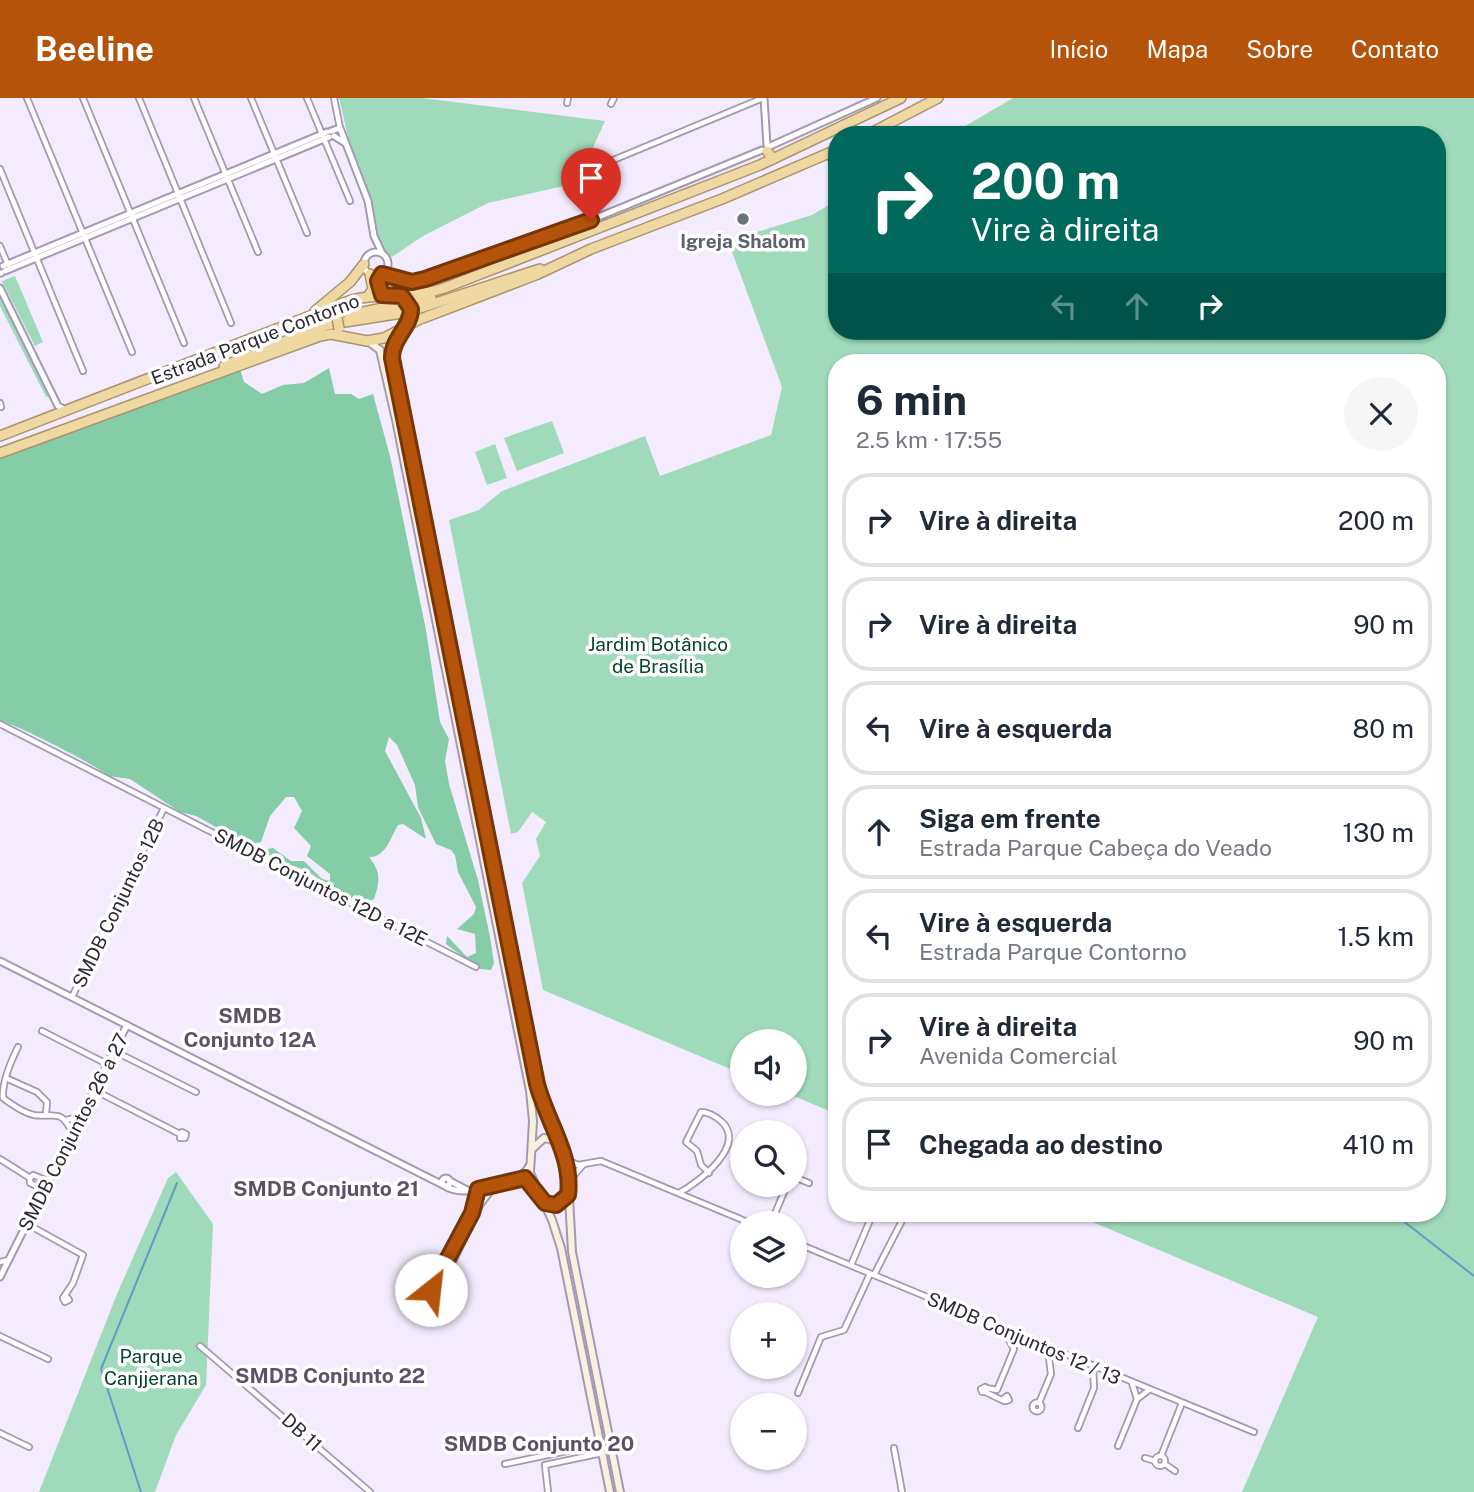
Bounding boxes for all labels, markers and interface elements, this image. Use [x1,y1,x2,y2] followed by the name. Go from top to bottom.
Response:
[35,30,154,68] text: Beeline
[1050,35,1108,63] text: Início
[1146,35,1208,63] text: Mapa
[1246,35,1313,63] text: Sobre
[1351,35,1439,63] text: Contato
[561,148,621,220] pin
[971,152,1120,210] text: 200 m
[856,154,947,245] icon: right
[572,159,610,197] icon: arrive
[735,211,751,227] marker: Igreja Shalom
[971,211,1159,248] text: Vire à direita
[680,230,806,252] place label: Igreja Shalom
[1045,287,1083,325] icon: left
[1118,287,1156,325] icon: ahead
[1191,287,1229,325] icon: right
[148,289,362,389] street label: Estrada Parque Contorno
[856,375,967,424] text: 6 min
[1344,377,1418,451] button: close
[856,426,1002,453] text: 2.5 km · 17:55
[860,501,898,539] icon: right
[919,505,1077,536] text: Vire à direita
[1338,505,1414,536] text: 200 m
[860,605,898,643] icon: right
[919,609,1077,640] text: Vire à direita
[1353,609,1414,640] text: 90 m
[588,633,728,677] park label: Jardim Botânico de Brasília
[860,709,898,747] icon: left
[919,713,1112,744] text: Vire à esquerda
[1353,713,1414,744] text: 80 m
[919,803,1101,834] text: Siga em frente
[860,813,898,851] icon: ahead
[68,815,168,991] street label: SMDB Conjuntos 12B
[1342,817,1414,848] text: 130 m
[211,824,431,950] street label: SMDB Conjuntos 12D a 12E
[919,834,1272,861] text: Estrada Parque Cabeça do Veado
[919,907,1112,938] text: Vire à esquerda
[860,917,898,955] icon: left
[1338,921,1414,952] text: 1.5 km
[919,938,1187,965] text: Estrada Parque Contorno
[183,1003,317,1052] district label: SMDB Conjunto 12A
[919,1011,1077,1042] text: Vire à direita
[860,1021,898,1059] icon: right
[1353,1025,1414,1056] text: 90 m
[13,1029,133,1235] street label: SMDB Conjuntos 26 a 27
[730,1029,807,1470] map controls
[730,1029,807,1106] button: sound
[919,1042,1118,1069] text: Avenida Comercial
[730,1120,807,1197] button: search
[860,1125,898,1163] icon: arrive
[919,1129,1163,1160] text: Chegada ao destino
[1342,1129,1414,1160] text: 410 m
[233,1176,419,1201] district label: SMDB Conjunto 21
[730,1211,807,1288] button: layers
[394,1253,468,1327] position arrow
[924,1287,1124,1389] street label: SMDB Conjuntos 12 / 13
[730,1302,807,1379] button: +
[104,1345,198,1389] park label: Parque Canjjerana
[235,1363,425,1388] district label: SMDB Conjunto 22
[730,1393,807,1470] button: −
[278,1408,326,1456] street label: DB 11
[444,1431,634,1456] district label: SMDB Conjunto 20

